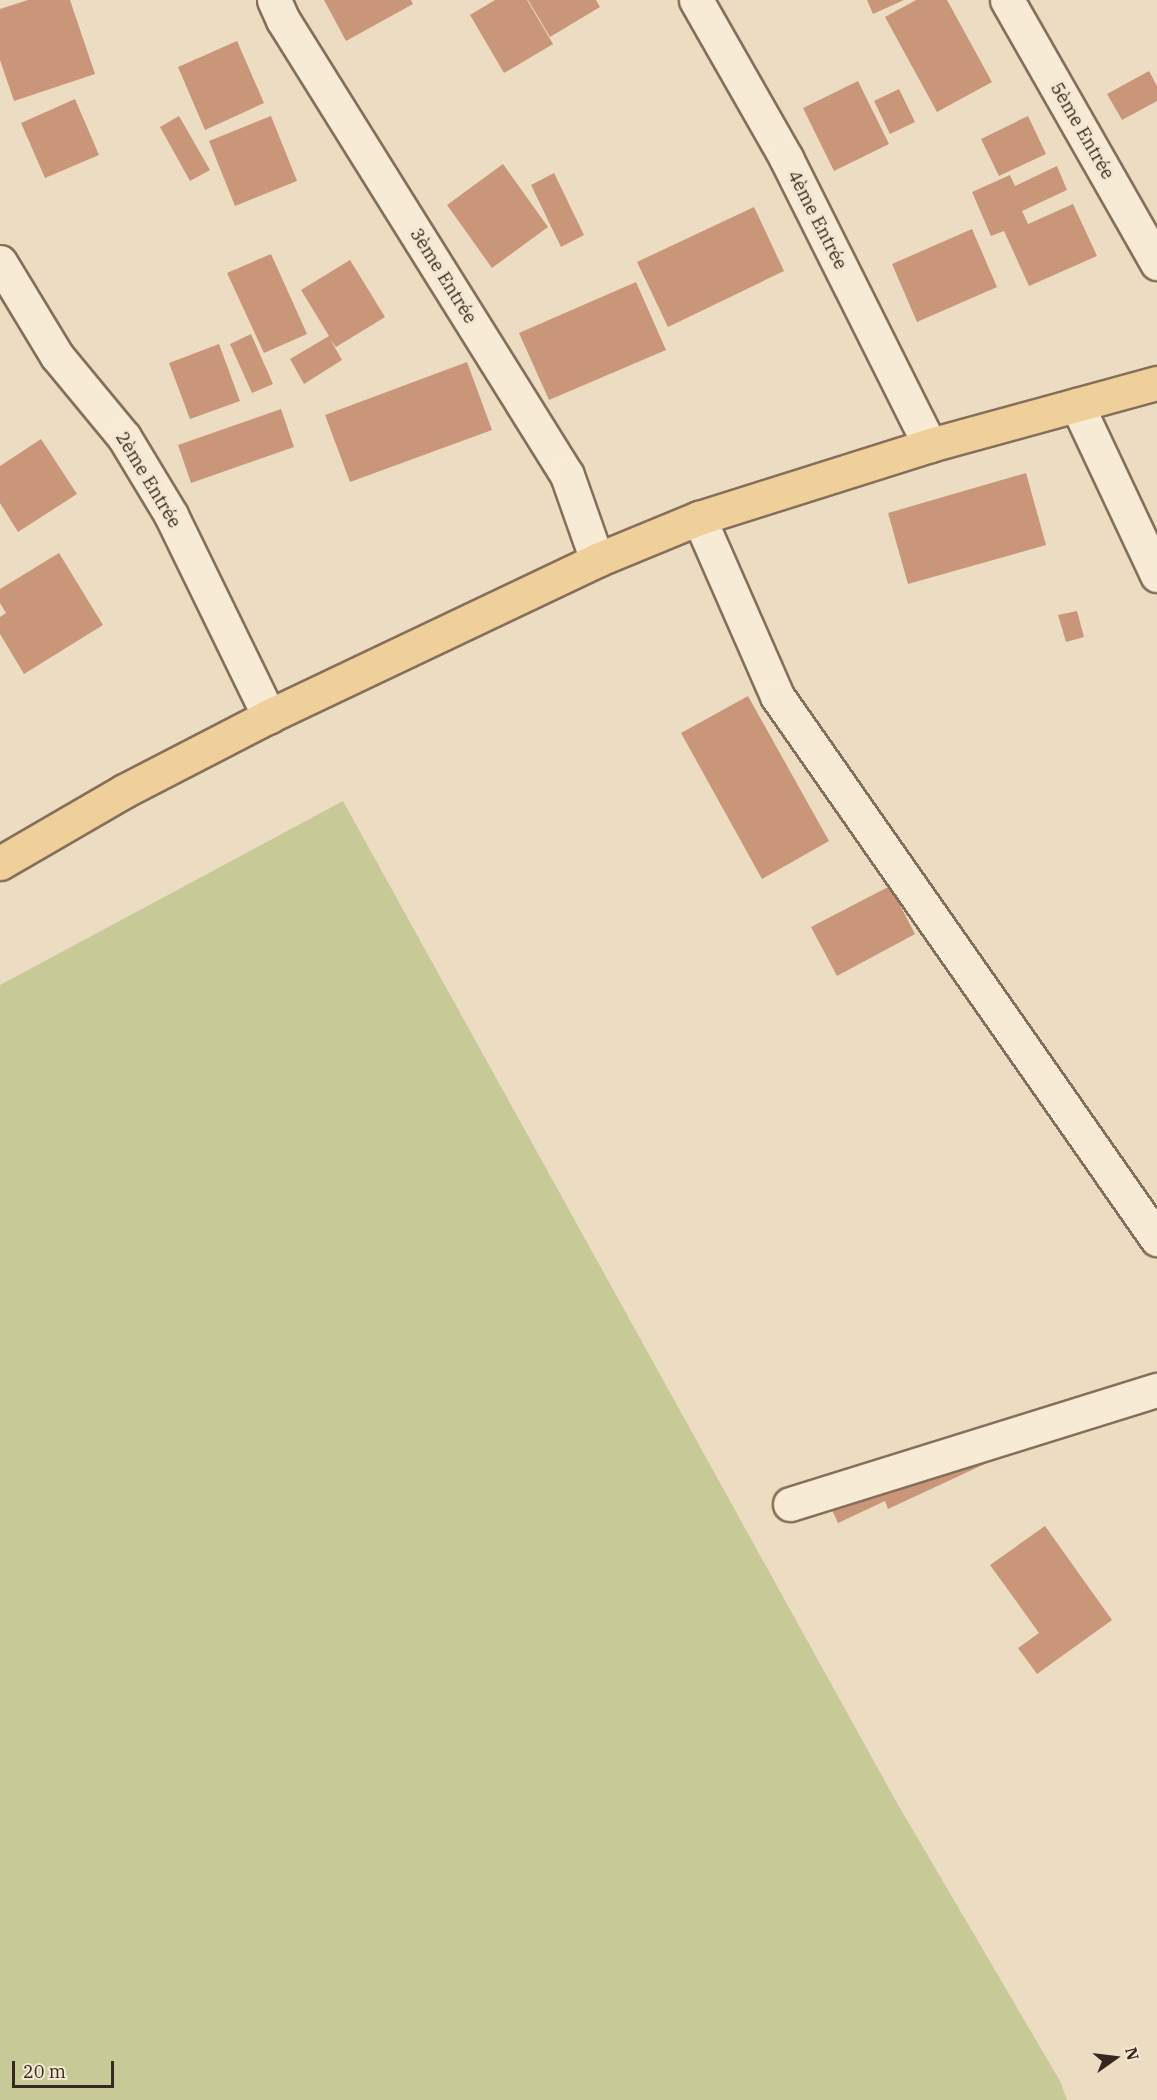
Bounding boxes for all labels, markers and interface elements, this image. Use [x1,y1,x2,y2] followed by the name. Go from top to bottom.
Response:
[1046,79,1118,183] street label: 5ème Entrée
[783,167,851,273] street label: 4ème Entrée
[405,224,481,328] street label: 3ème Entrée
[111,428,185,532] street label: 2ème Entrée
[1085,2028,1145,2088] north arrow
[1121,2045,1144,2062] text: N
[15,2049,117,2087] scale bar
[23,2060,66,2083] text: 20 m

